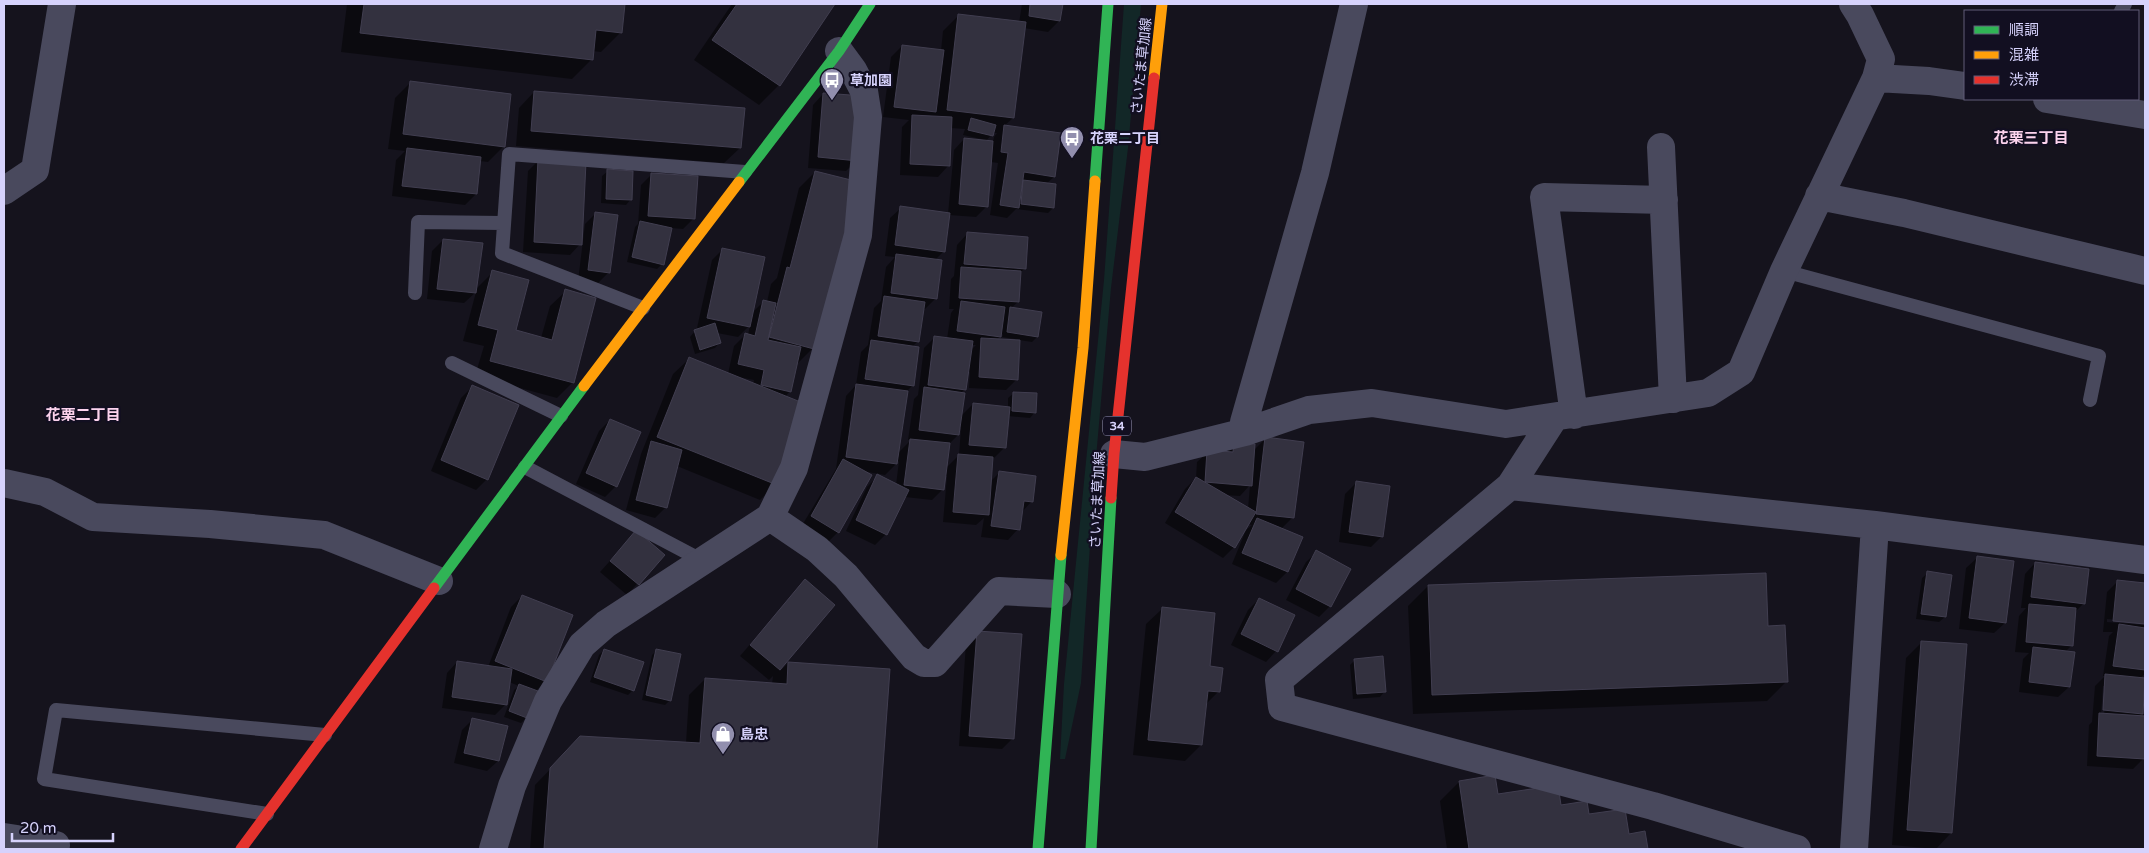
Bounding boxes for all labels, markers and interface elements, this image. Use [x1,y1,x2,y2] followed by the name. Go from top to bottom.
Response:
[1964,10,2139,100] legend
[1128,17,1155,115] street label: さいたま草加線
[2009,21,2039,39] text: 順調
[2009,46,2039,64] text: 混雑
[819,67,845,101] bus stop icon: 草加園
[2009,71,2039,89] text: 渋滞
[850,72,892,89] place label: 草加園
[1059,125,1085,159] bus stop icon: 花栗二丁目
[1993,129,2069,147] district label: 花栗三丁目
[1090,130,1160,147] place label: 花栗二丁目
[45,406,121,424] district label: 花栗二丁目
[1103,416,1131,436] road number: 34
[1086,451,1109,549] street label: さいたま草加線
[710,721,736,755] shop icon: 島忠
[740,726,769,743] place label: 島忠
[12,810,114,842] scale bar
[20,819,57,837] text: 20 m

